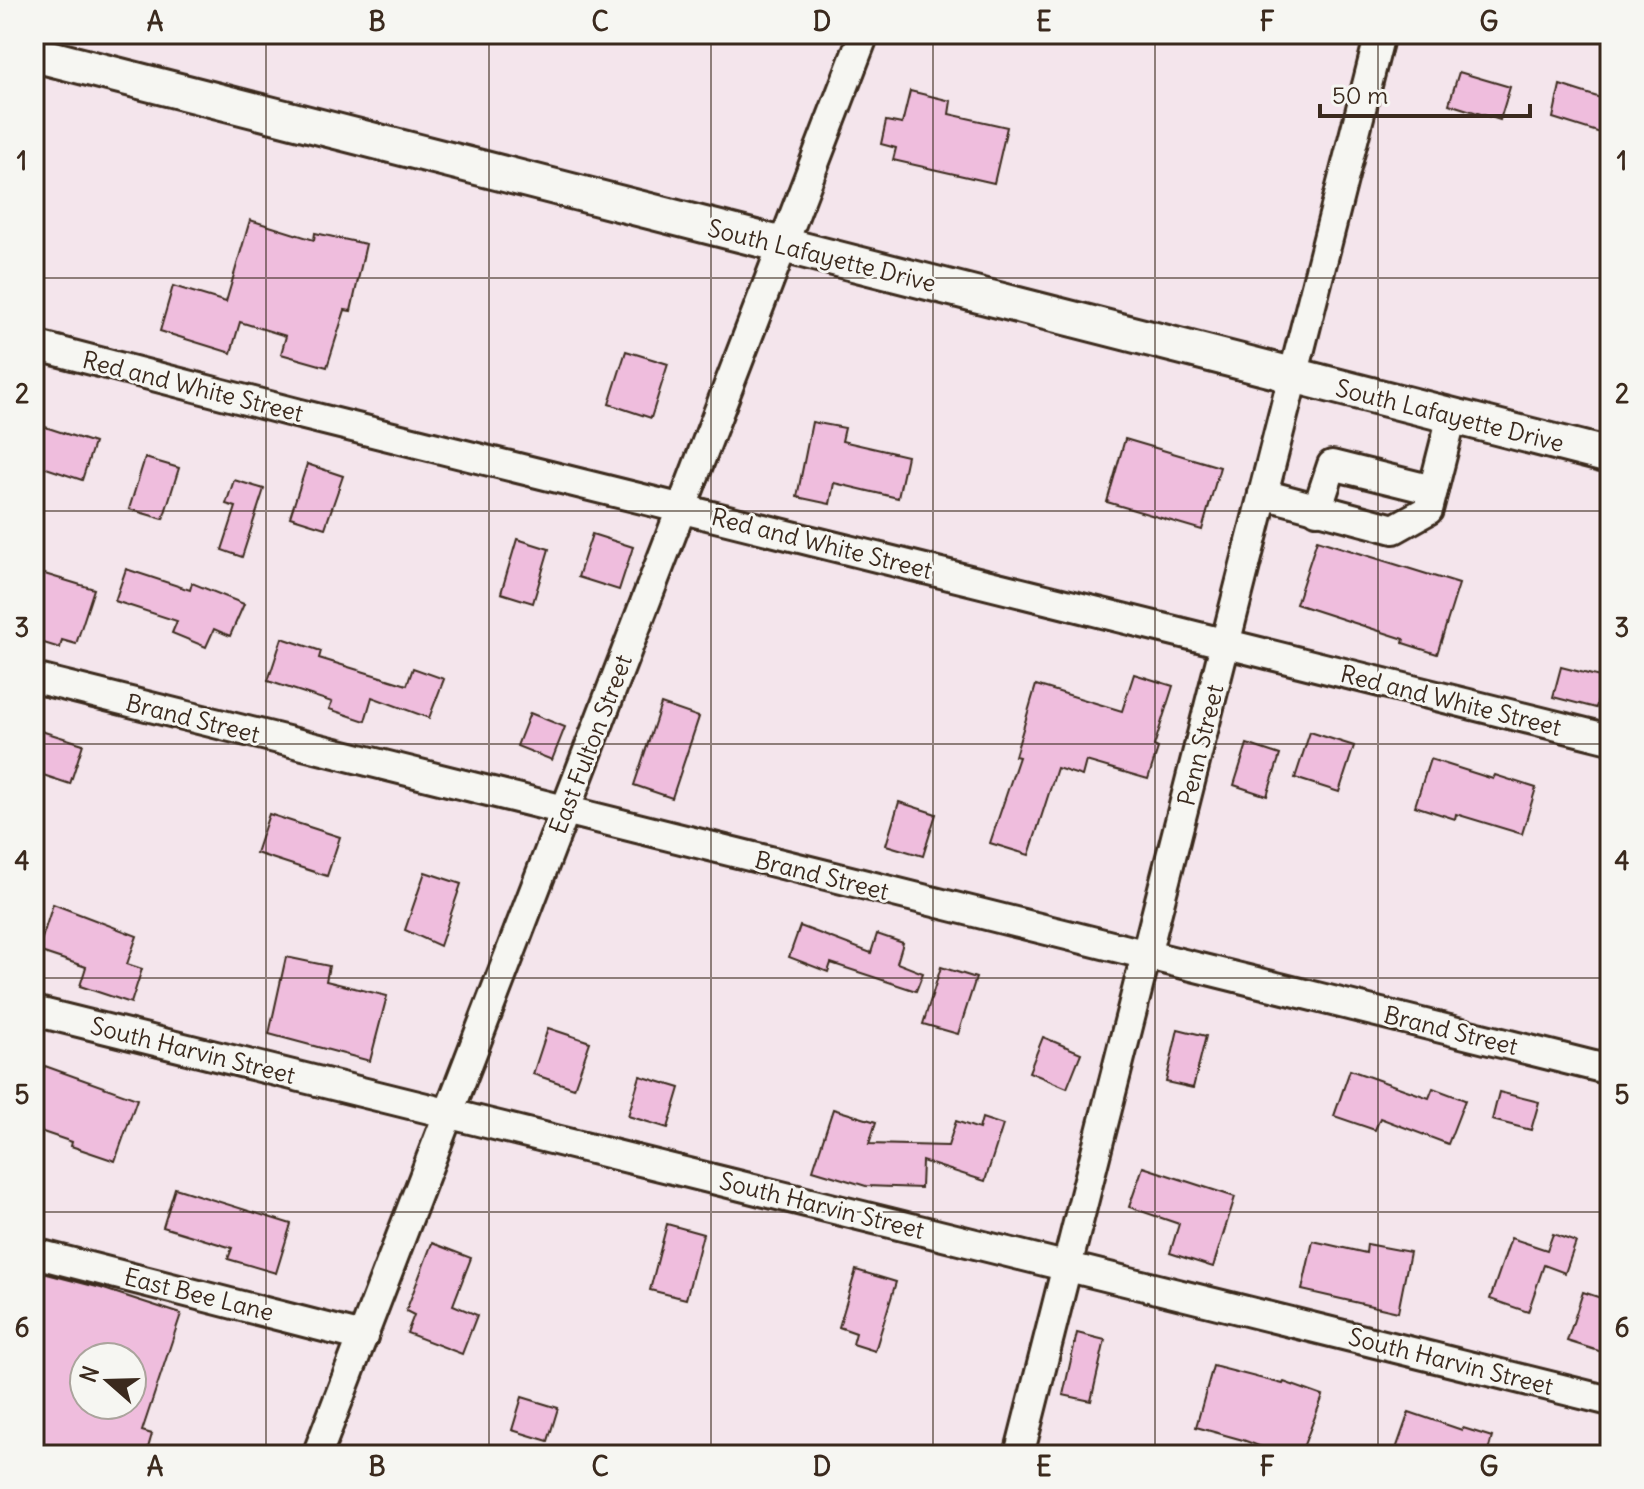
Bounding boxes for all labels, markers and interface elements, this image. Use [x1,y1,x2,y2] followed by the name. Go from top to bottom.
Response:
[147,5,164,38] text: A
[368,5,386,38] text: B
[591,5,609,38] text: C
[813,5,831,38] text: D
[1036,5,1052,38] text: E
[1260,5,1275,38] text: F
[1480,5,1499,38] text: G
[1320,68,1530,118] scale bar
[1332,80,1388,110] text: 50 m
[17,144,27,177] text: 1
[1617,144,1627,177] text: 1
[705,212,939,298] street label: South Lafayette Drive
[79,344,307,428] street label: Red and White Street
[1333,372,1567,458] street label: South Lafayette Drive
[15,377,29,410] text: 2
[1615,377,1629,410] text: 2
[708,501,936,585] street label: Red and White Street
[15,611,29,644] text: 3
[1615,611,1629,644] text: 3
[542,650,638,838] street label: East Fulton Street
[1337,658,1565,742] street label: Red and White Street
[1170,681,1230,809] street label: Penn Street
[123,687,263,749] street label: Brand Street
[14,844,30,877] text: 4
[752,844,892,906] street label: Brand Street
[1614,844,1630,877] text: 4
[1381,999,1521,1061] street label: Brand Street
[88,1010,298,1090] street label: South Harvin Street
[15,1078,30,1111] text: 5
[1615,1078,1630,1111] text: 5
[717,1165,927,1245] street label: South Harvin Street
[121,1261,277,1327] street label: East Bee Lane
[14,1311,30,1344] text: 6
[1614,1311,1630,1344] text: 6
[1346,1321,1556,1401] street label: South Harvin Street
[68,1341,148,1421] north arrow
[73,1362,105,1386] text: N
[147,1450,164,1483] text: A
[368,1450,386,1483] text: B
[591,1450,609,1483] text: C
[813,1450,831,1483] text: D
[1036,1450,1052,1483] text: E
[1260,1450,1275,1483] text: F
[1480,1450,1499,1483] text: G

